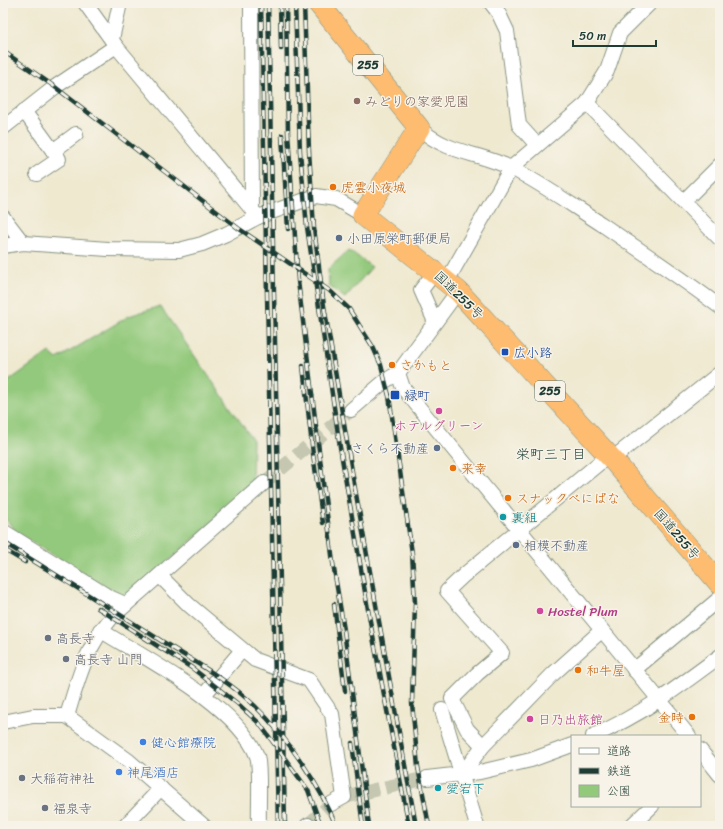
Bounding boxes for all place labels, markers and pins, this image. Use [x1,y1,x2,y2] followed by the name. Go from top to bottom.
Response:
[365,90,469,113] place label: みどりの家愛児園
[352,96,362,106] marker: みどりの家愛児園
[341,176,406,199] place label: 虎雲小夜城
[328,182,338,192] marker: 虎雲小夜城
[347,227,451,250] place label: 小田原栄町郵便局
[334,233,344,243] marker: 小田原栄町郵便局
[513,341,552,364] place label: 広小路
[500,347,510,357] marker: 広小路
[400,354,452,377] place label: さかもと
[387,360,397,370] marker: さかもと
[404,384,430,407] place label: 緑町
[389,389,401,401] marker: 緑町
[434,406,444,416] marker: ホテルグリーン
[394,414,484,437] place label: ホテルグリーン
[351,437,429,460] place label: さくら不動産
[432,443,442,453] marker: さくら不動産
[461,457,487,480] place label: 来幸
[448,463,458,473] marker: 来幸
[516,487,620,510] place label: スナックべにばな
[503,493,513,503] marker: スナックべにばな
[511,506,537,529] place label: 裏組
[498,512,508,522] marker: 裏組
[524,534,589,557] place label: 相模不動産
[511,540,521,550] marker: 相模不動産
[548,600,618,623] place label: Hostel Plum
[535,606,545,616] marker: Hostel Plum
[56,627,95,650] place label: 高長寺
[43,633,53,643] marker: 高長寺
[74,648,142,671] place label: 高長寺 山門
[61,654,71,664] marker: 高長寺 山門
[586,659,625,682] place label: 和牛屋
[573,665,583,675] marker: 和牛屋
[658,706,684,729] place label: 金時
[538,708,603,731] place label: 日乃出旅館
[687,712,697,722] marker: 金時
[525,714,535,724] marker: 日乃出旅館
[151,731,216,754] place label: 健心館療院
[138,737,148,747] marker: 健心館療院
[127,761,179,784] place label: 神尾酒店
[30,767,95,790] place label: 大稲荷神社
[114,767,124,777] marker: 神尾酒店
[17,773,27,783] marker: 大稲荷神社
[446,777,485,800] place label: 愛宕下
[433,783,443,793] marker: 愛宕下
[53,797,92,820] place label: 福泉寺
[40,803,50,813] marker: 福泉寺

